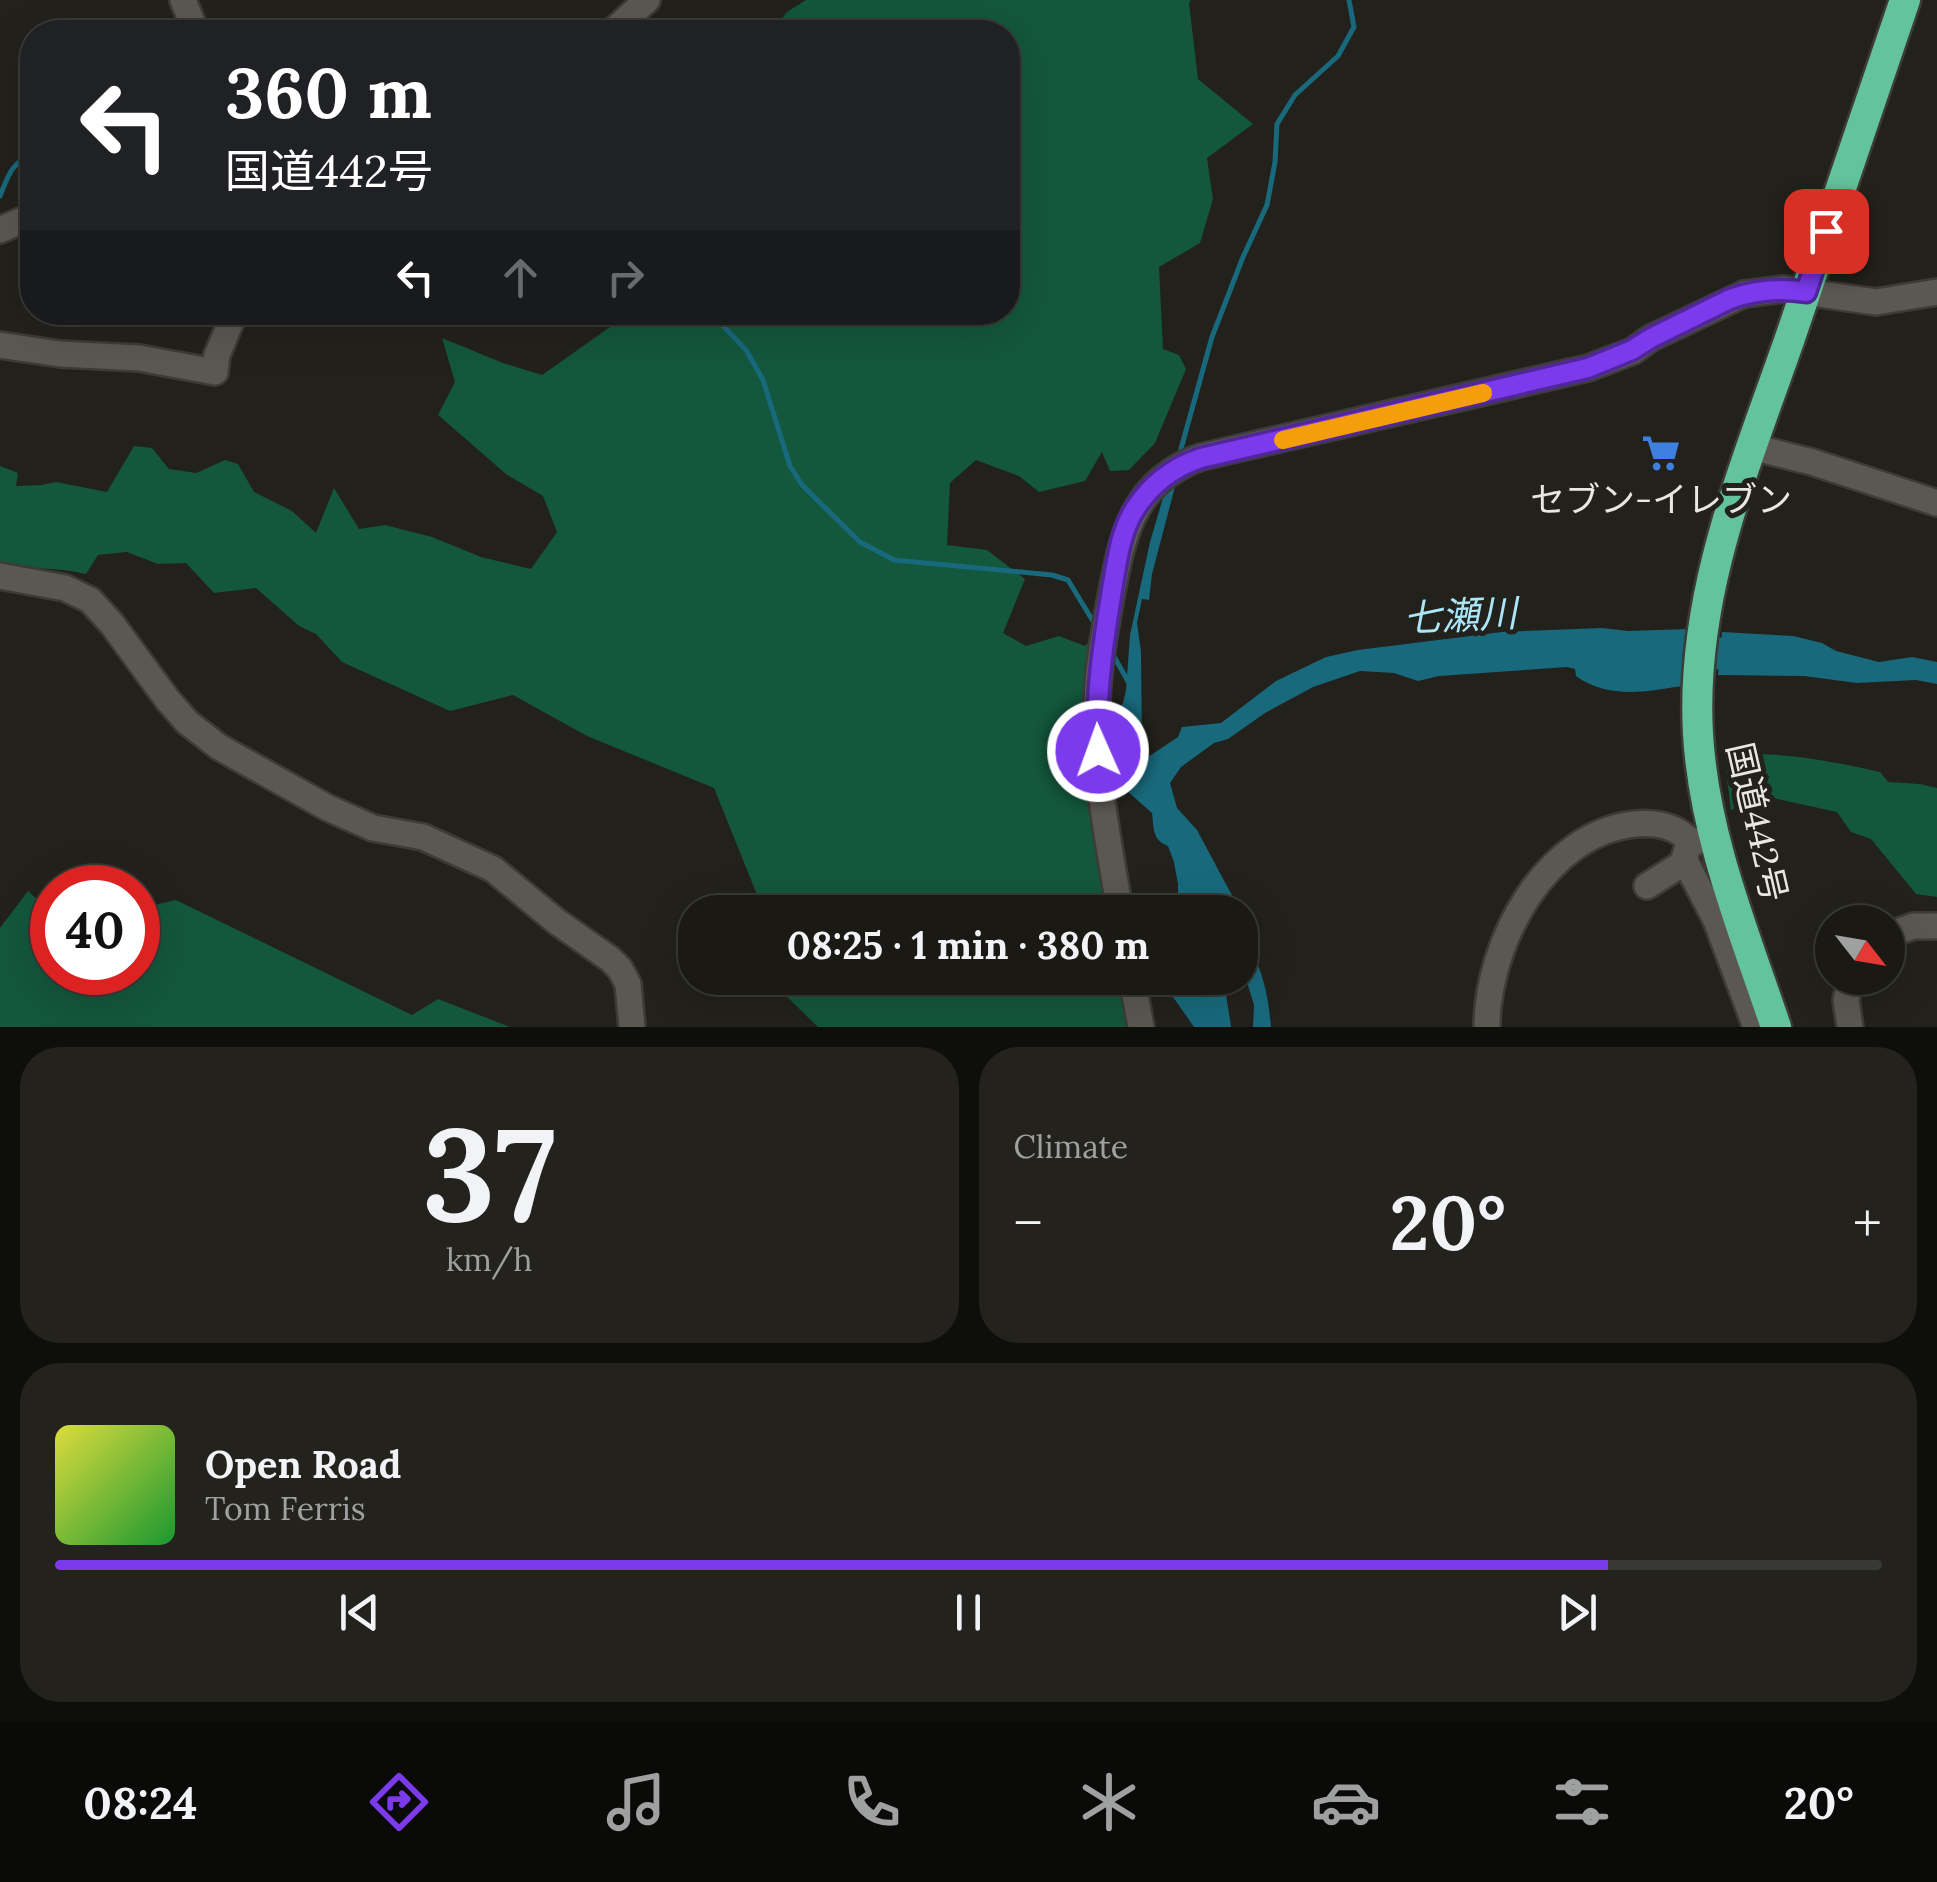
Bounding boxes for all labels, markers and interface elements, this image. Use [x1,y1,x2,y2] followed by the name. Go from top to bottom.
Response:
[225,48,432,137] text: 360 m
[60,60,190,190] icon: left
[225,142,433,199] text: 国道442号
[1784,189,1869,274] pin
[1799,204,1854,259] icon: arrive
[388,250,443,305] icon: left
[493,250,548,305] icon: ahead
[598,250,653,305] icon: right
[1640,432,1682,474] supermarket icon: セブン-イレブン
[1530,477,1792,522] place label: セブン-イレブン
[1402,588,1522,642] water label: 七瀬川
[1046,699,1150,803] position arrow
[1717,738,1798,906] street label: 国道442号
[30,865,160,995] speed limit sign: 40
[1815,905,1905,995] north arrow
[1815,905,1905,995] map controls
[787,921,1149,969] text: 08:25 · 1 min · 380 m
[422,1090,556,1257] text: 37
[1014,1126,1128,1167] text: Climate
[1390,1175,1506,1271] text: 20°
[1014,1188,1043,1258] text: −
[1853,1188,1882,1258] text: +
[446,1239,532,1280] text: km/h
[205,1440,401,1488] text: Open Road
[205,1488,366,1529] text: Tom Ferris
[332,1585,387,1640] icon: previous
[941,1585,996,1640] icon: pause
[1550,1585,1605,1640] icon: next
[364,1767,434,1837] icon: directions
[601,1767,671,1837] icon: music
[837,1767,907,1837] icon: phone
[1074,1767,1144,1837] icon: climate
[1311,1767,1381,1837] icon: car
[1547,1767,1617,1837] icon: filters
[83,1774,198,1831] text: 08:24
[1784,1774,1854,1831] text: 20°

